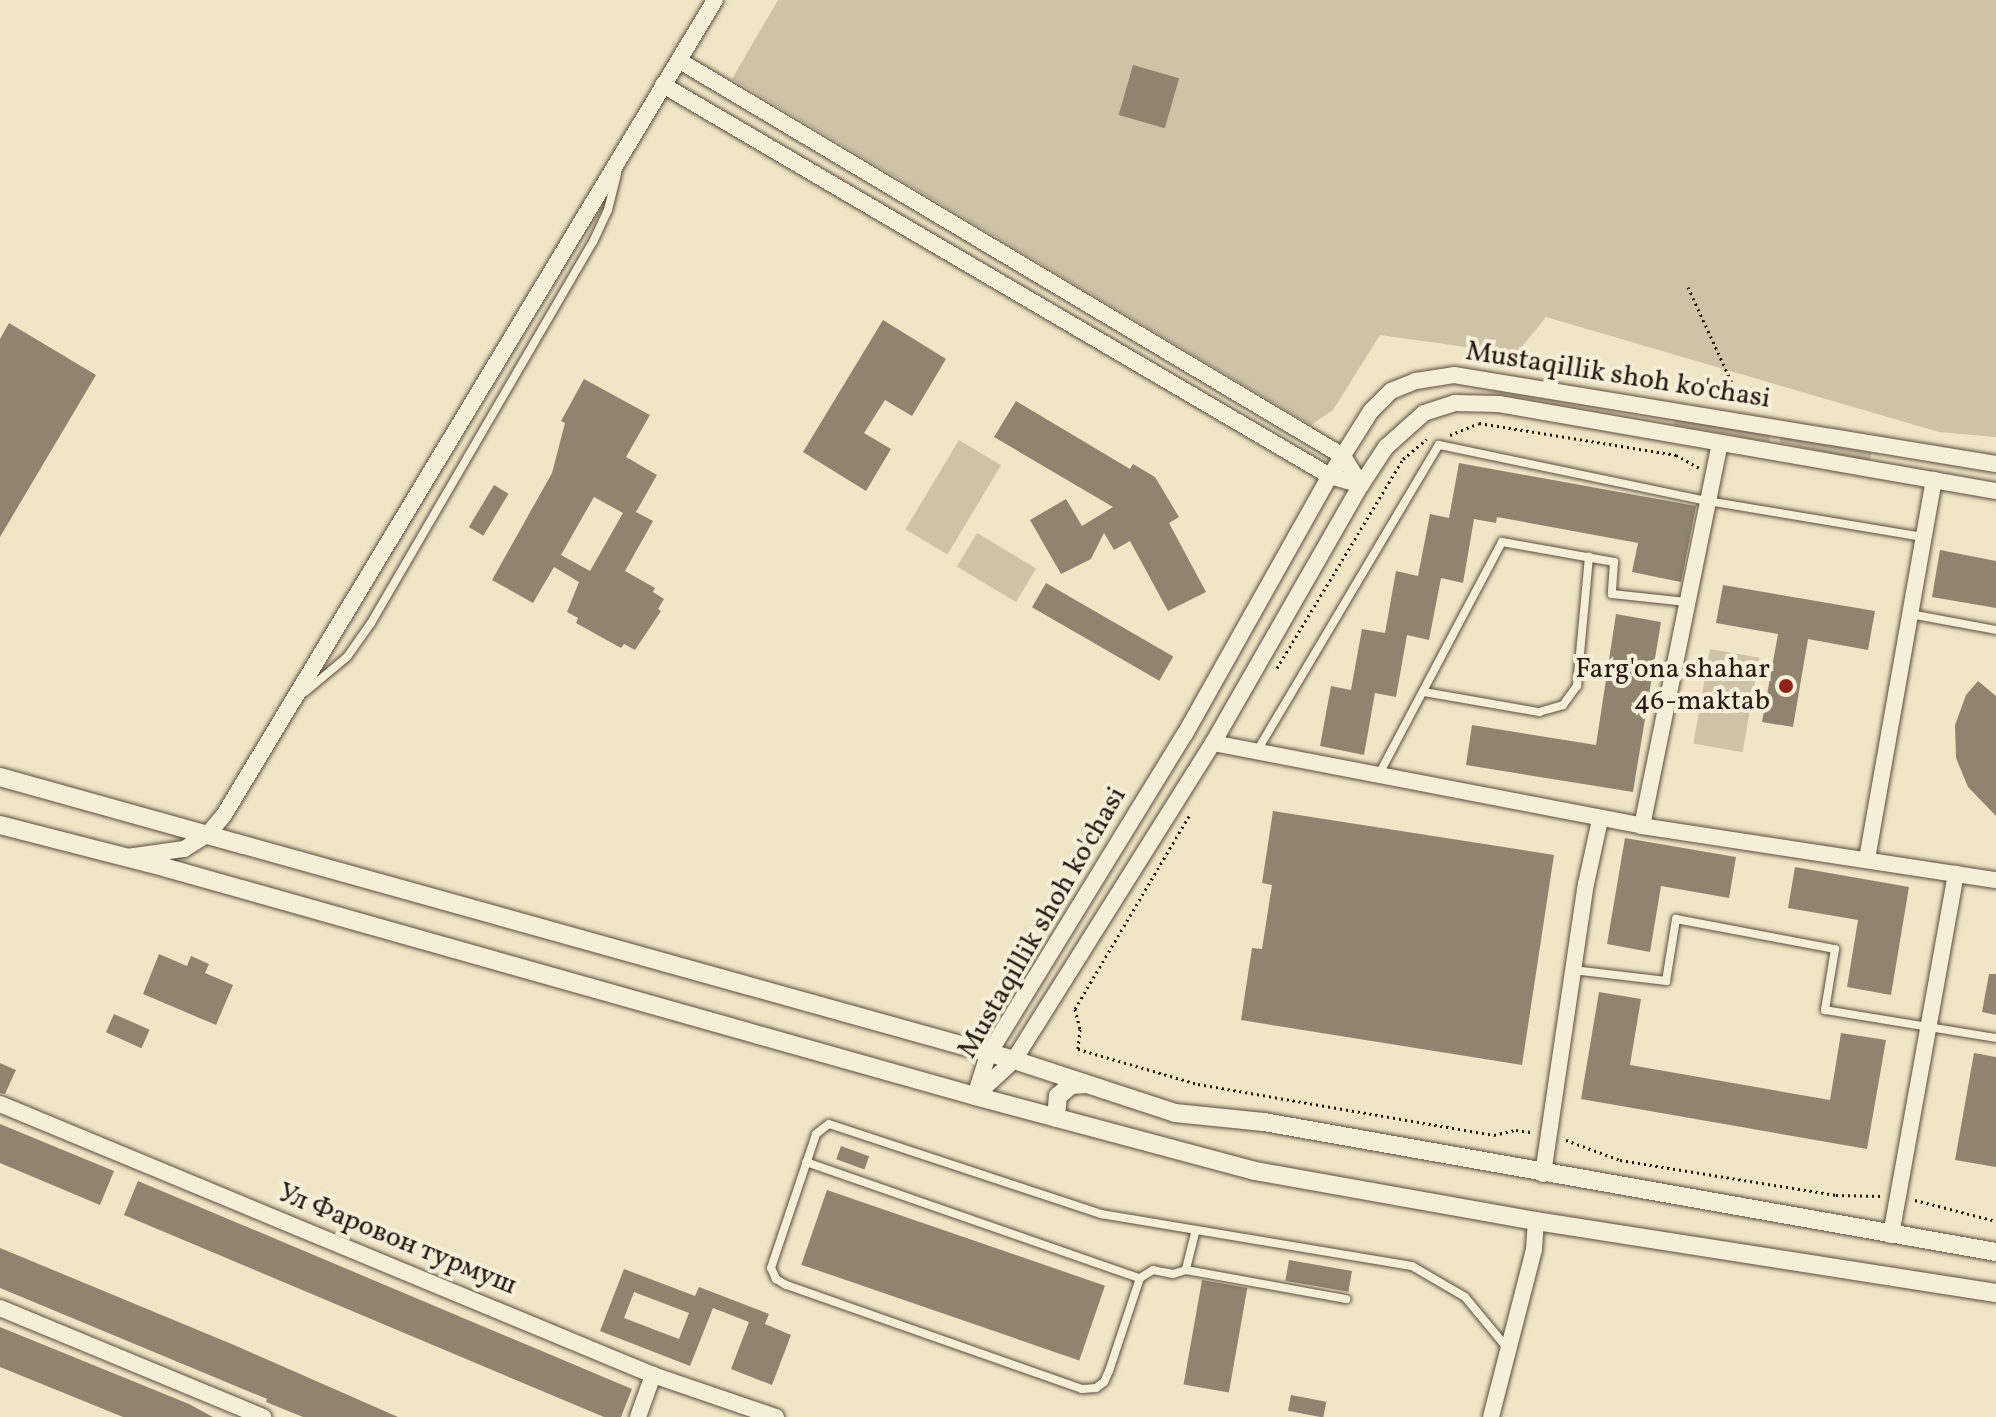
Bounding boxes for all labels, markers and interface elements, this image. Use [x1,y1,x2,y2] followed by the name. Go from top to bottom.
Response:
[1463,335,1773,417] street label: Mustaqillik shoh ko'chasi
[1575,653,1770,719] place label: Farg'ona shahar 46-maktab
[1777,677,1795,695] marker: Farg'ona shahar 46-maktab
[951,781,1135,1065] street label: Mustaqillik shoh ko'chasi
[272,1177,522,1303] street label: Ул Фаровон турмуш

